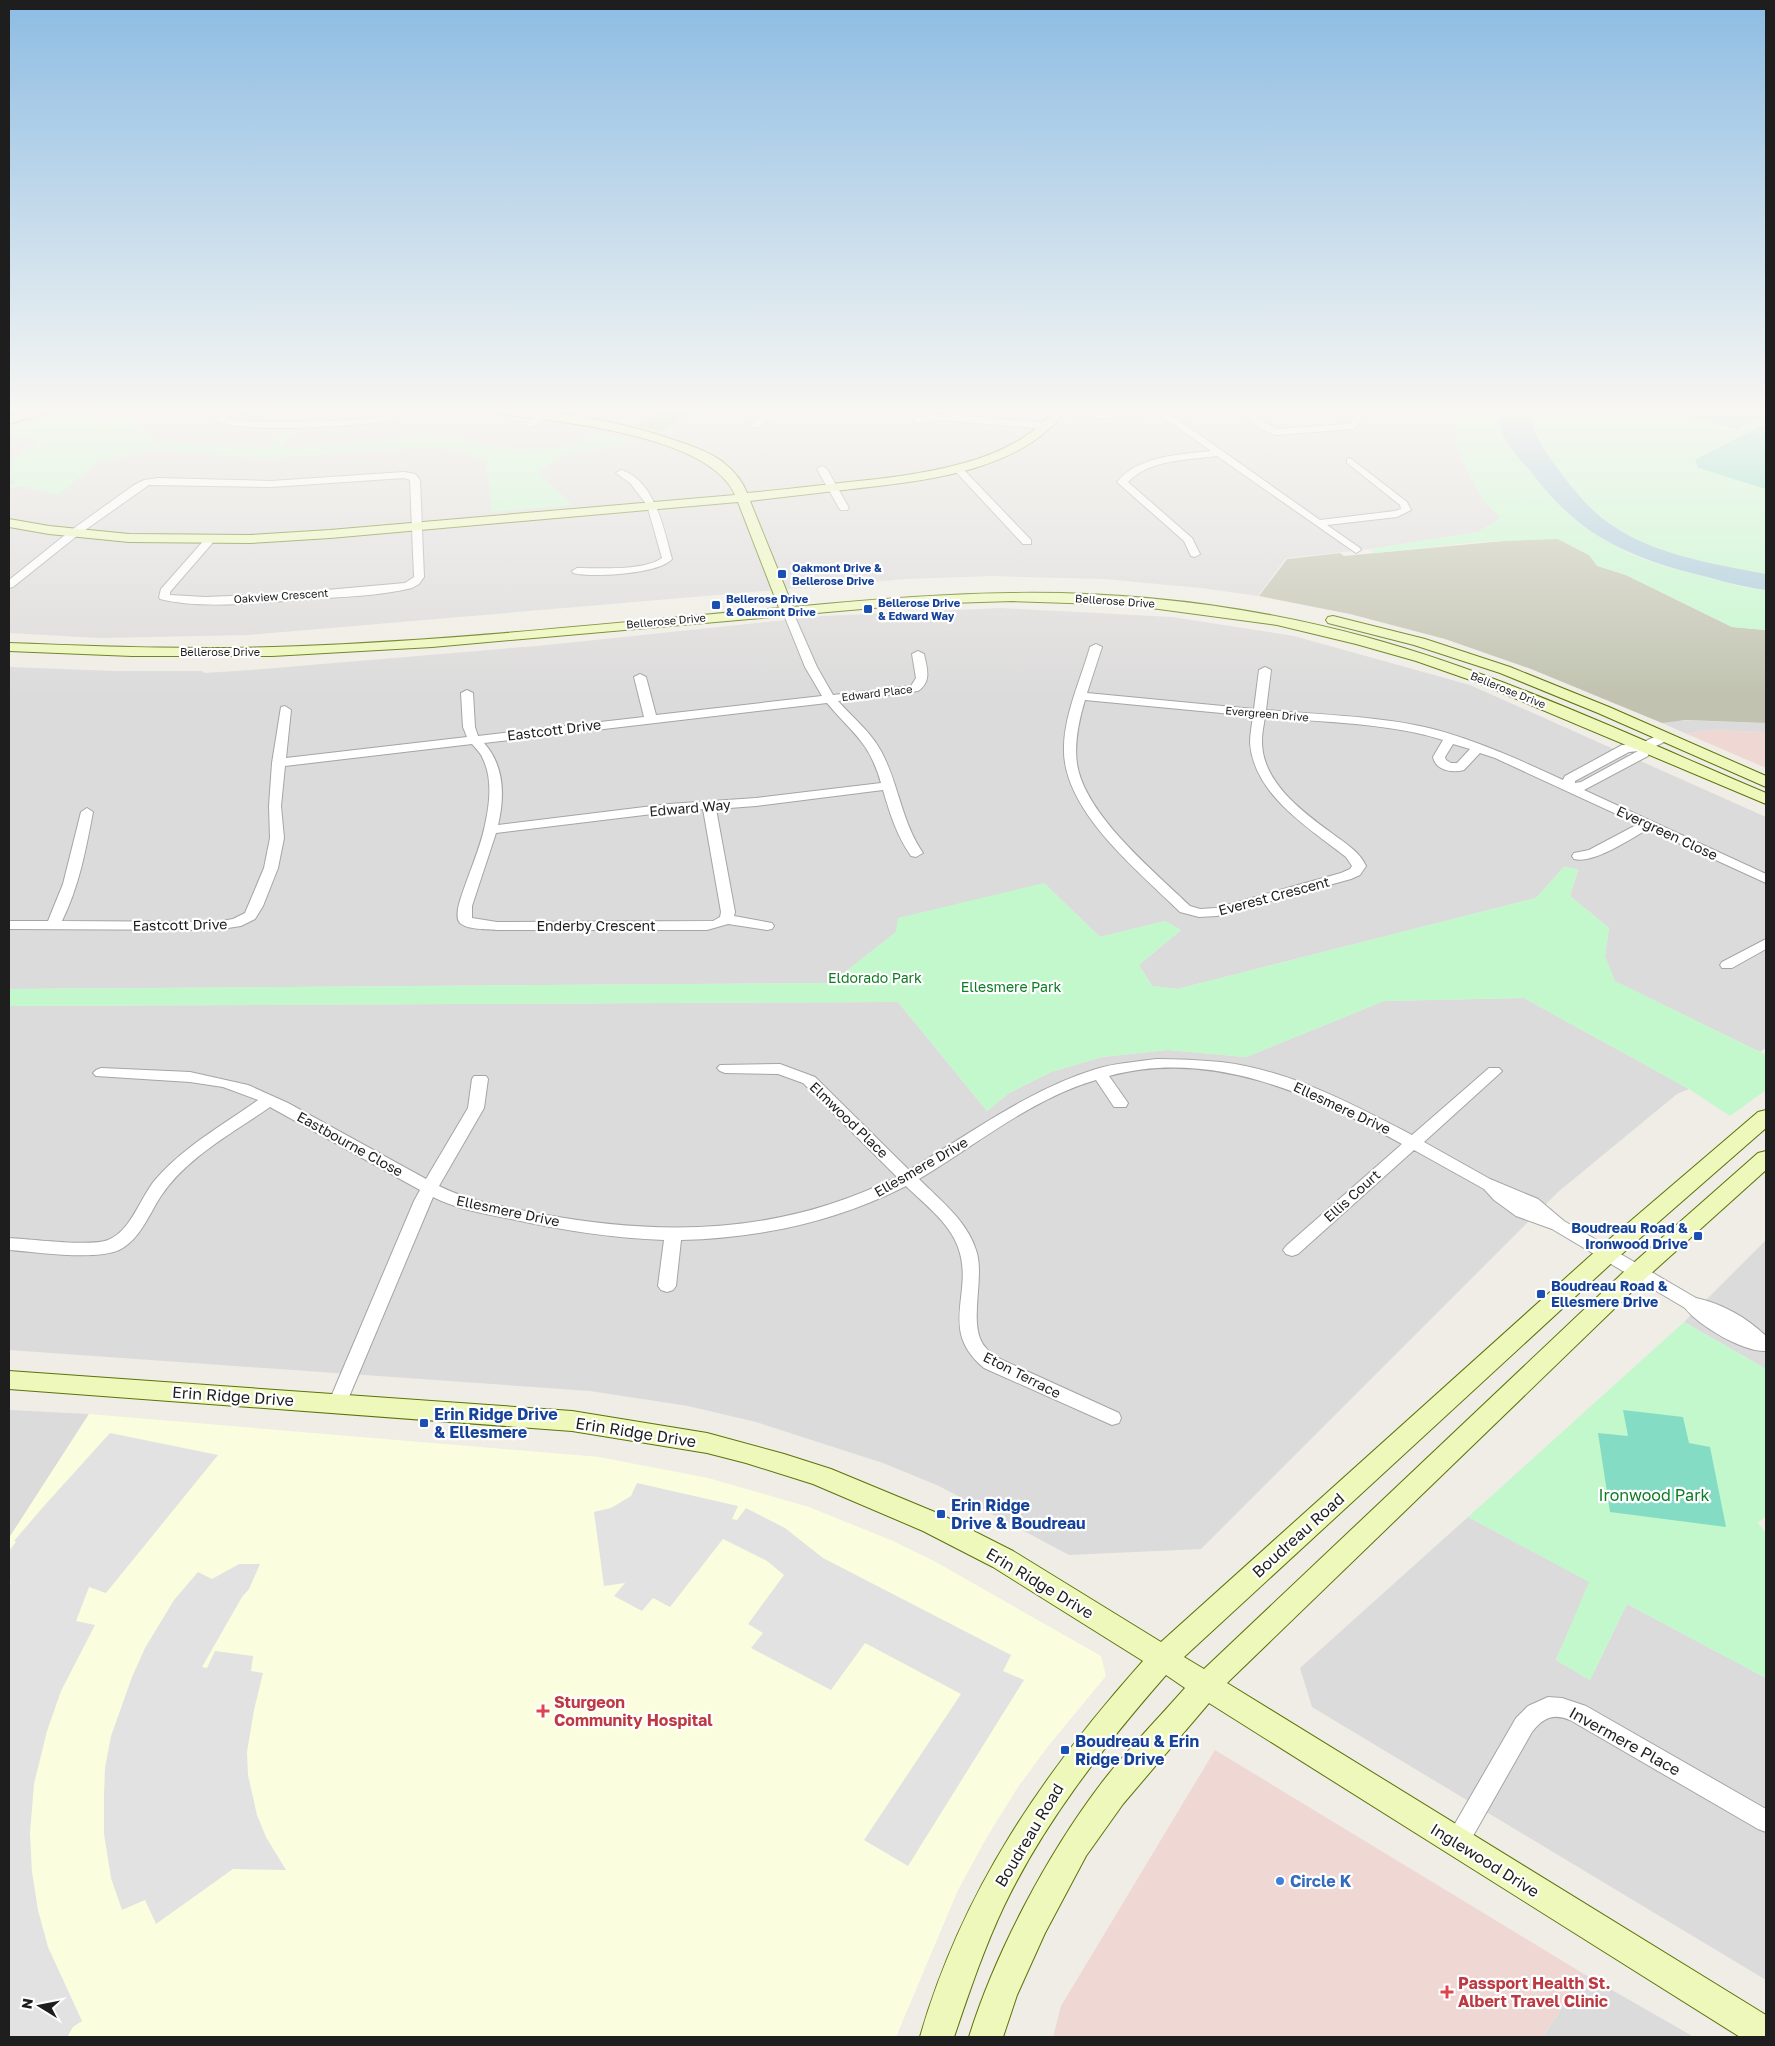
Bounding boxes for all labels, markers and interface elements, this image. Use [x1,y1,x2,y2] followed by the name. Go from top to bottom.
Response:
[792,561,882,587] place label: Oakmont Drive & Bellerose Drive
[776,568,788,580] marker: Oakmont Drive & Bellerose Drive
[233,586,329,605] street label: Oakview Crescent
[1075,591,1155,610] street label: Bellerose Drive
[726,592,816,618] place label: Bellerose Drive & Oakmont Drive
[878,596,961,622] place label: Bellerose Drive & Edward Way
[710,599,722,611] marker: Bellerose Drive & Oakmont Drive
[862,603,874,615] marker: Bellerose Drive & Edward Way
[626,611,706,630] street label: Bellerose Drive
[180,645,260,658] street label: Bellerose Drive
[1469,669,1548,711] street label: Bellerose Drive
[841,682,913,703] street label: Edward Place
[1225,703,1309,724] street label: Evergreen Drive
[506,715,602,744] street label: Eastcott Drive
[648,795,732,820] street label: Edward Way
[1614,802,1720,863] street label: Evergreen Close
[1216,873,1331,919] street label: Everest Crescent
[133,915,227,934] street label: Eastcott Drive
[536,917,656,934] street label: Enderby Crescent
[828,969,922,986] park label: Eldorado Park
[961,978,1061,995] park label: Ellesmere Park
[807,1078,892,1161] street label: Elmwood Place
[1291,1078,1393,1137] street label: Ellesmere Drive
[294,1107,406,1180] street label: Eastbourne Close
[871,1133,970,1200] street label: Ellesmere Drive
[1320,1166,1383,1225] street label: Ellis Court
[455,1191,561,1230] street label: Ellesmere Drive
[1571,1219,1688,1252] place label: Boudreau Road & Ironwood Drive
[1692,1230,1704,1242] marker: Boudreau Road & Ironwood Drive
[1551,1277,1668,1310] place label: Boudreau Road & Ellesmere Drive
[1535,1288,1547,1300] marker: Boudreau Road & Ellesmere Drive
[981,1348,1064,1401] street label: Eton Terrace
[171,1382,295,1410] street label: Erin Ridge Drive
[434,1404,558,1442] place label: Erin Ridge Drive & Ellesmere
[574,1413,698,1451] street label: Erin Ridge Drive
[418,1417,430,1429] marker: Erin Ridge Drive & Ellesmere
[1599,1485,1709,1505] park label: Ironwood Park
[1248,1488,1348,1582] street label: Boudreau Road
[951,1495,1086,1533] place label: Erin Ridge Drive & Boudreau
[935,1508,947,1520] marker: Erin Ridge Drive & Boudreau
[983,1543,1097,1623] street label: Erin Ridge Drive
[554,1692,713,1730] place label: Sturgeon Community Hospital
[1566,1702,1684,1780] street label: Invermere Place
[536,1704,550,1718] marker: Sturgeon Community Hospital
[1075,1731,1199,1769] place label: Boudreau & Erin Ridge Drive
[1059,1744,1071,1756] marker: Boudreau & Erin Ridge Drive
[990,1780,1068,1890] street label: Boudreau Road
[1427,1819,1543,1901] street label: Inglewood Drive
[1290,1871,1352,1891] place label: Circle K
[1274,1875,1286,1887] marker: Circle K
[1458,1973,1611,2011] place label: Passport Health St. Albert Travel Clinic
[15,1981,65,2031] north arrow
[1440,1985,1454,1999] marker: Passport Health St. Albert Travel Clinic
[17,1997,36,2010] text: N

